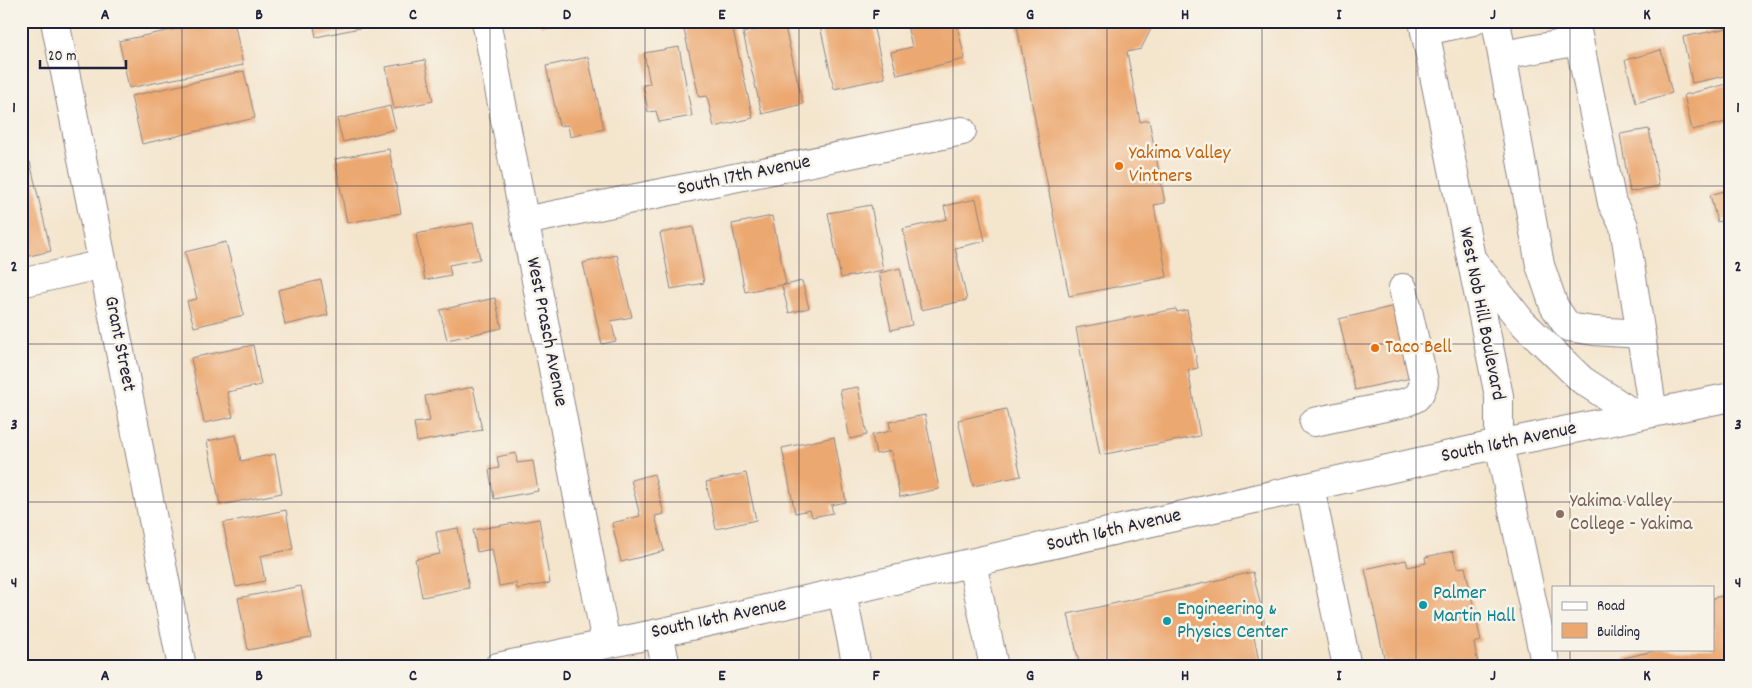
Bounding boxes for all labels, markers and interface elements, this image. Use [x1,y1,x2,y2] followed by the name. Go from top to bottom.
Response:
[101,4,110,27] text: A
[255,4,263,27] text: B
[409,4,417,27] text: C
[563,4,572,27] text: D
[718,4,726,27] text: E
[872,4,880,27] text: F
[1026,4,1034,27] text: G
[1181,4,1189,27] text: H
[1337,4,1343,27] text: I
[1490,4,1496,27] text: J
[1643,4,1651,27] text: K
[40,38,126,70] scale bar
[48,46,76,68] text: 20 m
[12,97,16,120] text: 1
[1736,97,1740,120] text: 1
[1129,140,1232,191] place label: Yakima Valley Vintners
[675,148,813,204] street label: South 17th Avenue
[1113,160,1125,172] marker: Yakima Valley Vintners
[1450,225,1512,403] street label: West Nob Hill Boulevard
[518,255,574,409] street label: West Prasch Avenue
[11,256,18,279] text: 2
[1735,256,1742,279] text: 2
[96,294,142,394] street label: Grant Street
[1385,334,1452,362] place label: Taco Bell
[1369,342,1381,354] marker: Taco Bell
[10,414,18,437] text: 3
[1734,414,1742,437] text: 3
[1439,415,1579,471] street label: South 16th Avenue
[1570,488,1693,539] place label: Yakima Valley College - Yakima
[1044,502,1184,560] street label: South 16th Avenue
[1554,508,1566,520] marker: Yakima Valley College - Yakima
[11,572,17,595] text: 4
[1735,572,1741,595] text: 4
[1433,580,1516,631] place label: Palmer Martin Hall
[1552,586,1714,650] legend
[649,591,789,647] street label: South 16th Avenue
[1177,596,1289,647] place label: Engineering & Physics Center
[1597,596,1625,618] text: Road
[1417,599,1429,611] marker: Palmer Martin Hall
[1161,615,1173,627] marker: Engineering & Physics Center
[1597,622,1640,644] text: Building
[101,665,110,688] text: A
[255,665,263,688] text: B
[409,665,417,688] text: C
[563,665,572,688] text: D
[718,665,726,688] text: E
[872,665,880,688] text: F
[1026,665,1034,688] text: G
[1181,665,1189,688] text: H
[1337,665,1343,688] text: I
[1490,665,1496,688] text: J
[1643,665,1651,688] text: K

